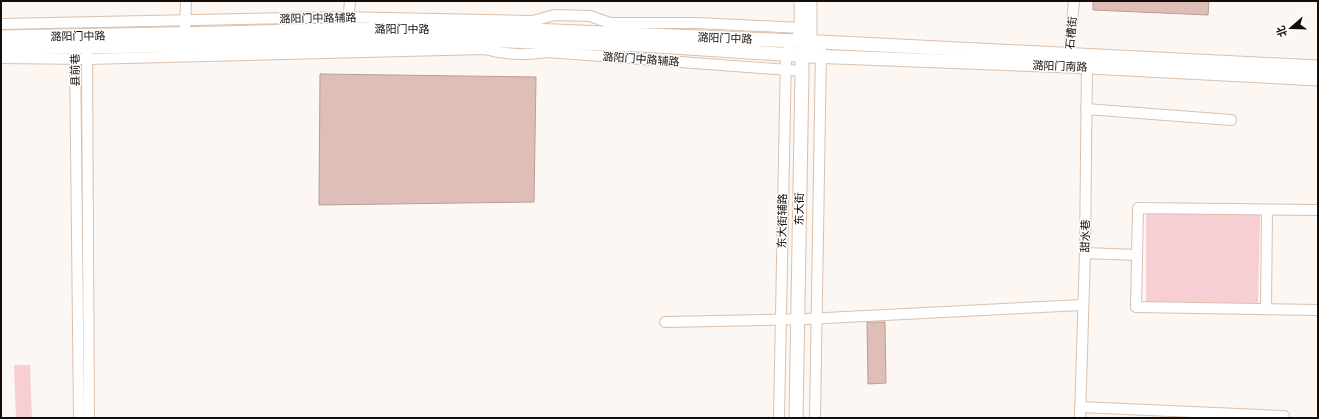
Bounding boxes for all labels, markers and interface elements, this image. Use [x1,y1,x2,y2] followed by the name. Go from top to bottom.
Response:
[1271,8,1311,48] north arrow
[279,10,357,26] street label: 潞阳门中路辅路
[1063,16,1079,50] street label: 石槽街
[375,22,430,36] street label: 潞阳门中路
[1273,24,1290,39] text: 北
[50,29,106,43] street label: 潞阳门中路
[697,30,753,46] street label: 潞阳门中路
[602,49,680,69] street label: 潞阳门中路辅路
[68,53,82,87] street label: 县前巷
[1032,58,1088,74] street label: 潞阳门南路
[792,192,806,226] street label: 东大街
[775,193,789,249] street label: 东大街辅路
[1078,219,1092,253] street label: 甜水巷

